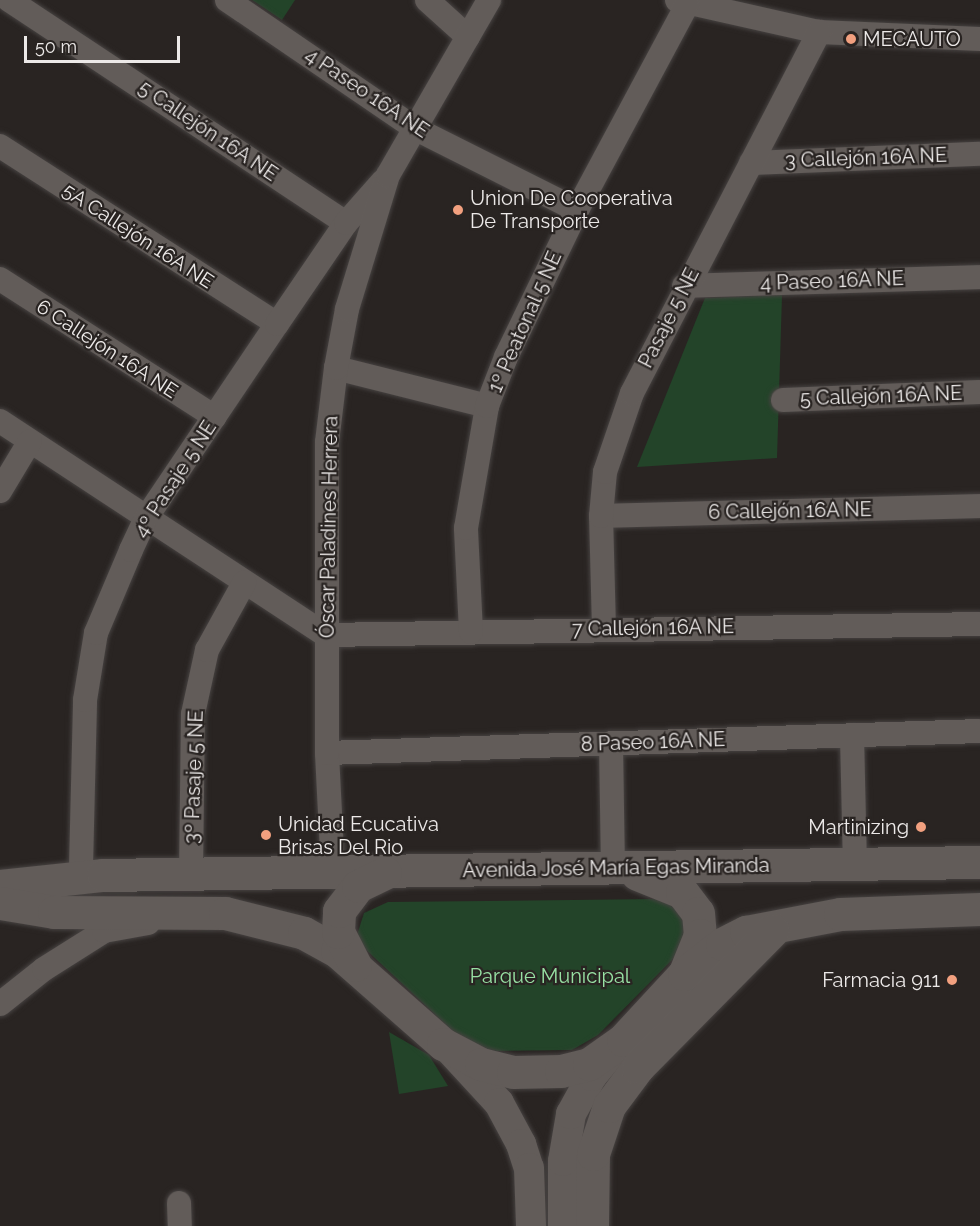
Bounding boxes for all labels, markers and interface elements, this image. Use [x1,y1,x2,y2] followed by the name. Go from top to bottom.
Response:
[27,24,183,62] scale bar
[863,27,961,51] place label: MECAUTO
[844,32,858,46] marker: MECAUTO
[35,36,77,57] text: 50 m
[301,43,433,143] street label: 4 Paseo 16A NE
[134,75,282,187] street label: 5 Callejón 16A NE
[784,143,948,173] street label: 3 Callejón 16A NE
[57,178,219,294] street label: 5A Callejón 16A NE
[470,186,673,233] place label: Union De Cooperativa De Transporte
[451,203,465,217] marker: Union De Cooperativa De Transporte
[483,247,567,397] street label: 1º Peatonal 5 NE
[634,264,704,372] street label: Pasaje 5 NE
[760,266,904,296] street label: 4 Paseo 16A NE
[32,294,182,404] street label: 6 Callejón 16A NE
[799,381,963,411] street label: 5 Callejón 16A NE
[315,415,343,639] street label: Óscar Paladines Herrera
[129,416,221,542] street label: 4º Pasaje 5 NE
[708,498,872,524] street label: 6 Callejón 16A NE
[571,615,735,641] street label: 7 Callejón 16A NE
[180,710,208,844] street label: 3º Pasaje 5 NE
[580,727,726,757] street label: 8 Paseo 16A NE
[278,812,439,859] place label: Unidad Ecucativa Brisas Del Rio
[808,815,909,839] place label: Martinizing
[914,820,928,834] marker: Martinizing
[259,828,273,842] marker: Unidad Ecucativa Brisas Del Rio
[462,853,770,883] street label: Avenida José María Egas Miranda
[470,964,630,988] park label: Parque Municipal
[822,968,940,992] place label: Farmacia 911
[945,973,959,987] marker: Farmacia 911

